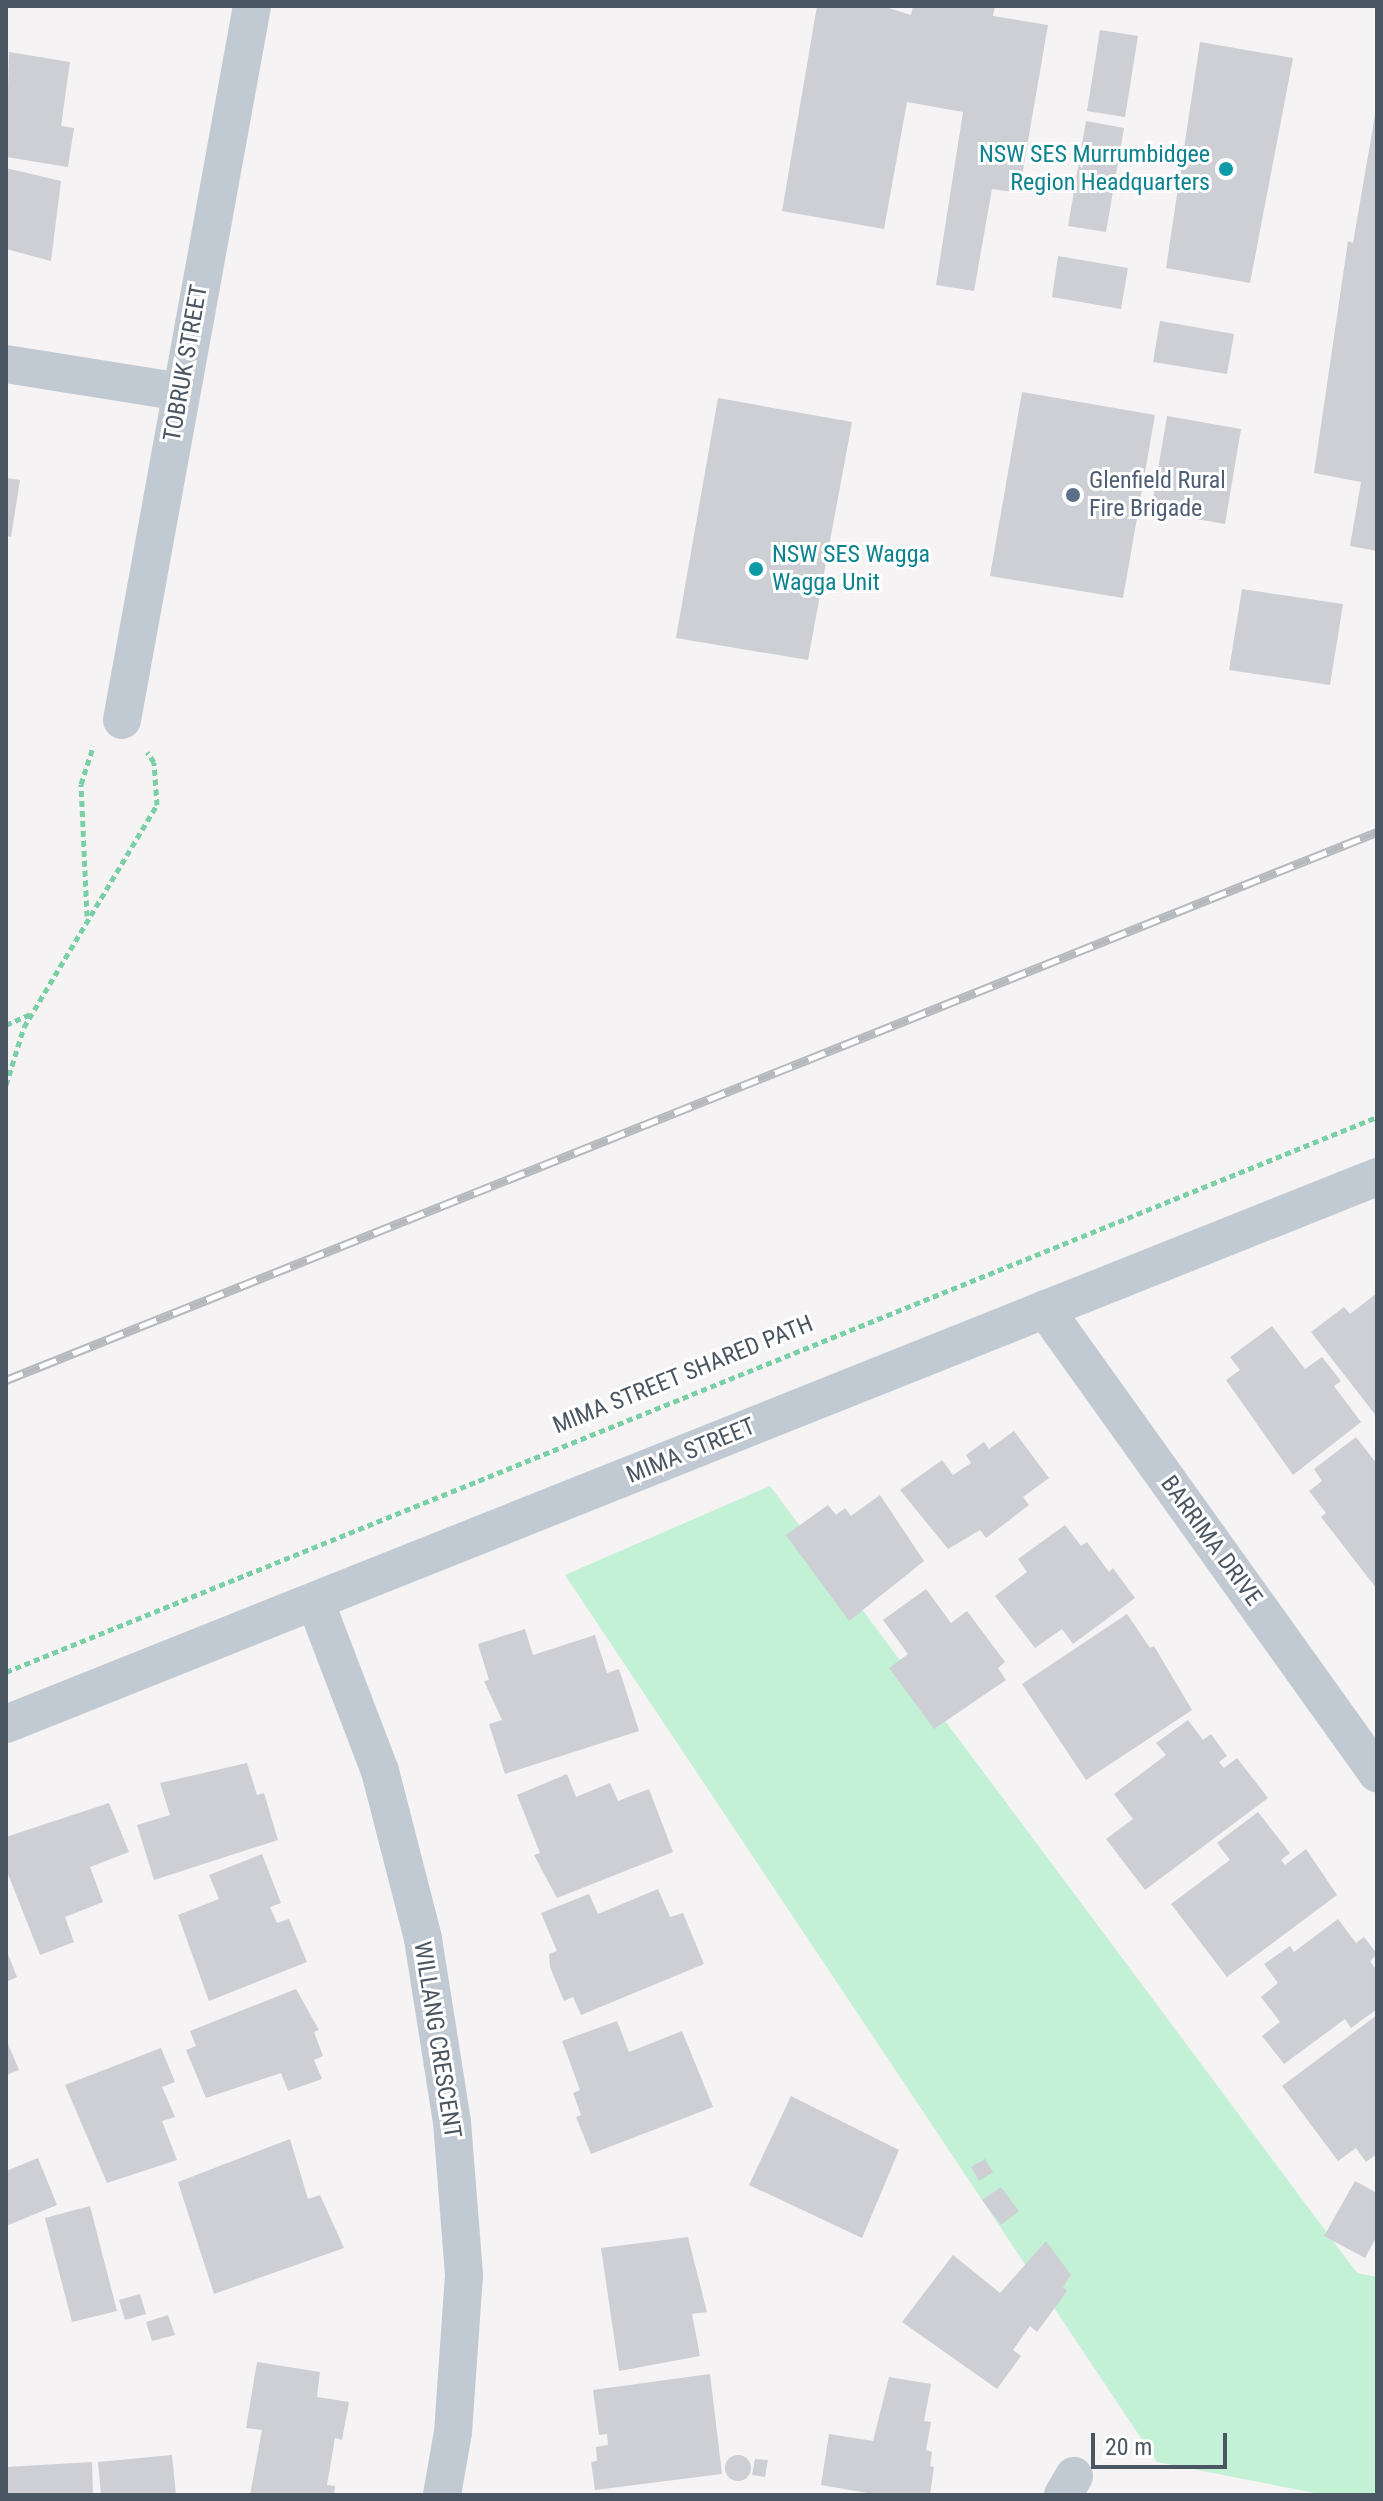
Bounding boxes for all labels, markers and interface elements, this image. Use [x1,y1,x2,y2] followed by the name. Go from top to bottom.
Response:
[979,141,1210,197] place label: NSW SES Murrumbidgee Region Headquarters
[1217,160,1235,178] marker: NSW SES Murrumbidgee Region Headquarters
[158,282,214,444] street label: TOBRUK STREET
[1089,467,1226,523] place label: Glenfield Rural Fire Brigade
[1064,486,1082,504] marker: Glenfield Rural Fire Brigade
[772,541,930,597] place label: NSW SES Wagga Wagga Unit
[747,560,765,578] marker: NSW SES Wagga Wagga Unit
[549,1310,817,1440] street label: MIMA STREET SHARED PATH
[623,1412,759,1490] street label: MIMA STREET
[1154,1470,1268,1612] street label: BARRIMA DRIVE
[407,1939,467,2141] street label: WILLANG CRESCENT
[1095,2417,1231,2467] scale bar
[1105,2433,1152,2461] text: 20 m

